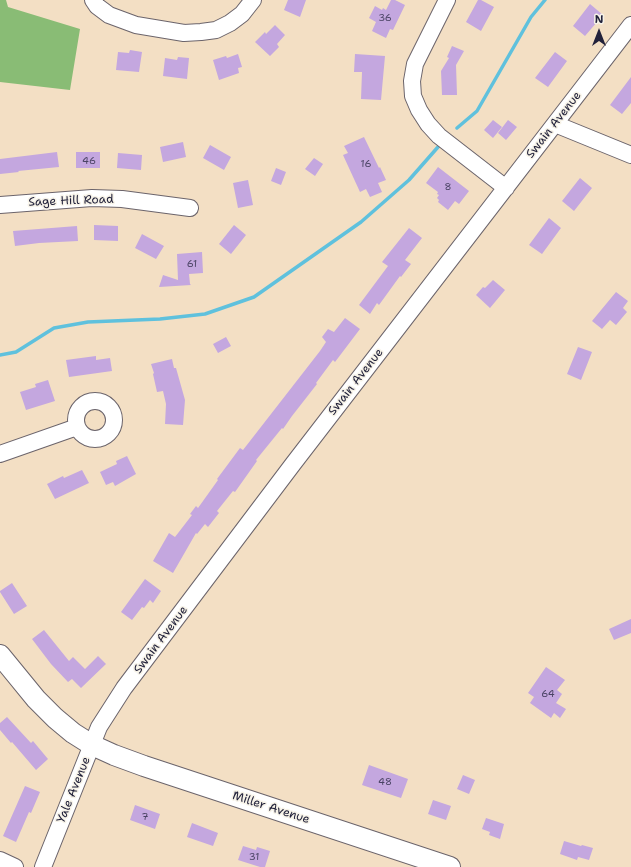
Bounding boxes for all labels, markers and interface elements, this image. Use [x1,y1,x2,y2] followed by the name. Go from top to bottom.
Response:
[378,12,392,24] house number: 36
[579,12,619,52] north arrow
[595,12,603,27] text: N
[523,89,585,161] street label: Swain Avenue
[82,155,96,167] house number: 46
[361,158,371,170] house number: 16
[445,181,451,193] house number: 8
[28,192,114,210] street label: Sage Hill Road
[187,258,197,270] house number: 61
[325,346,387,418] street label: Swain Avenue
[131,603,191,677] street label: Swain Avenue
[541,688,555,700] house number: 64
[54,755,94,825] street label: Yale Avenue
[378,776,392,788] house number: 48
[230,789,312,827] street label: Miller Avenue
[142,811,148,823] house number: 7
[249,851,259,863] house number: 31

